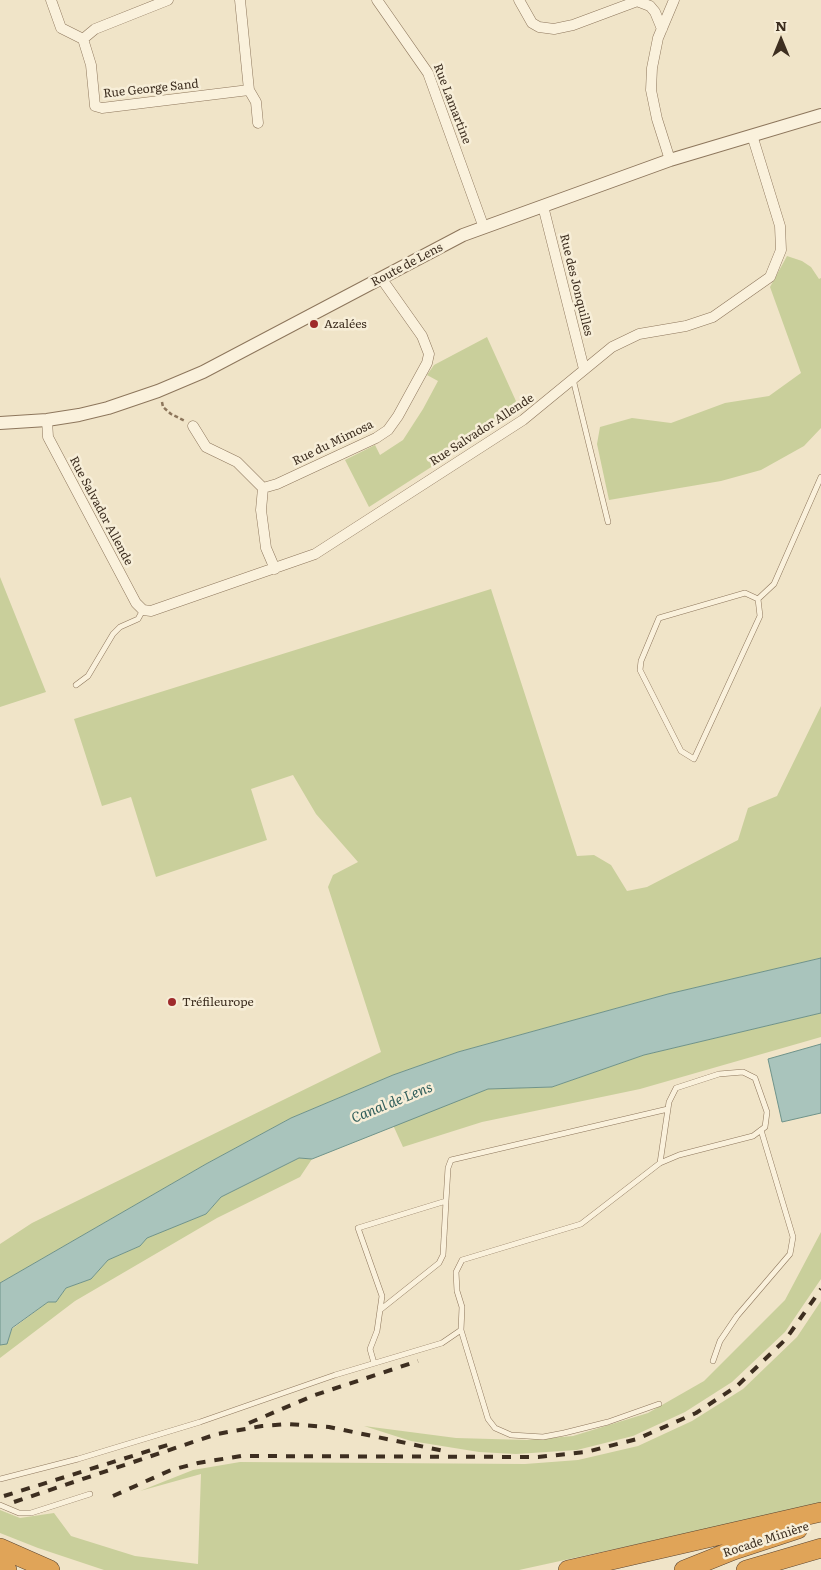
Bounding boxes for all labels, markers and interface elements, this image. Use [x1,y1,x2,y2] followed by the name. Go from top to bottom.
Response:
[756,15,806,65] north arrow
[775,15,787,35] text: N
[430,62,474,146] street label: Rue Lamartine
[103,77,199,101] street label: Rue George Sand
[556,233,596,337] street label: Rue des Jonquilles
[369,240,445,290] street label: Route de Lens
[324,317,367,331] place label: Azalées
[308,318,320,330] marker: Azalées
[427,391,537,469] street label: Rue Salvador Allende
[290,417,376,469] street label: Rue du Mimosa
[66,454,136,568] street label: Rue Salvador Allende
[182,995,254,1009] place label: Tréfileurope
[166,996,178,1008] marker: Tréfileurope
[349,1079,435,1127] water label: Canal de Lens
[721,1519,811,1561] street label: Rocade Minière

